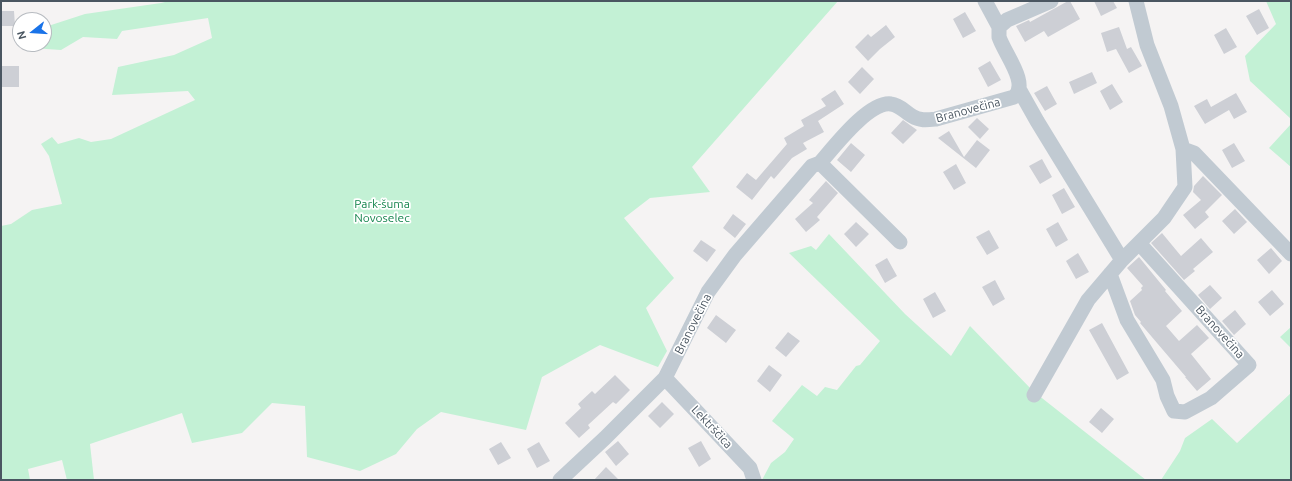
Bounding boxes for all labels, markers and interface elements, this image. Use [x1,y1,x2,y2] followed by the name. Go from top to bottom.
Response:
[12,12,52,52] north arrow
[15,30,28,41] text: N
[934,94,1002,126] street label: Branovečina
[354,197,410,225] park label: Park-šuma Novoselec
[672,291,714,357] street label: Branovečina
[1193,303,1247,361] street label: Branovečina
[689,403,735,451] street label: Lektrščica

